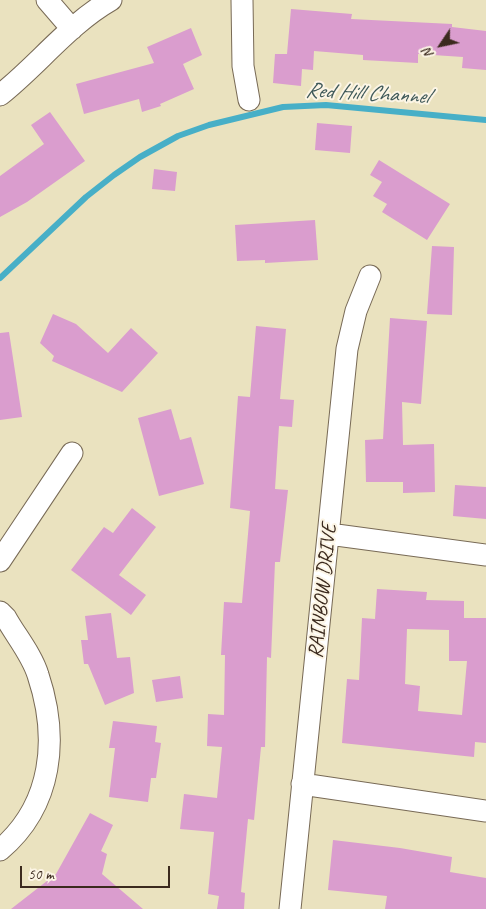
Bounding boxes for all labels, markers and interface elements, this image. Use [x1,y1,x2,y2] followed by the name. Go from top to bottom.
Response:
[416,20,466,70] north arrow
[419,45,438,62] text: N
[305,78,429,110] water label: Red Hill Channel
[303,522,343,660] street label: RAINBOW DRIVE
[22,856,172,888] scale bar
[28,865,54,884] text: 50 m

